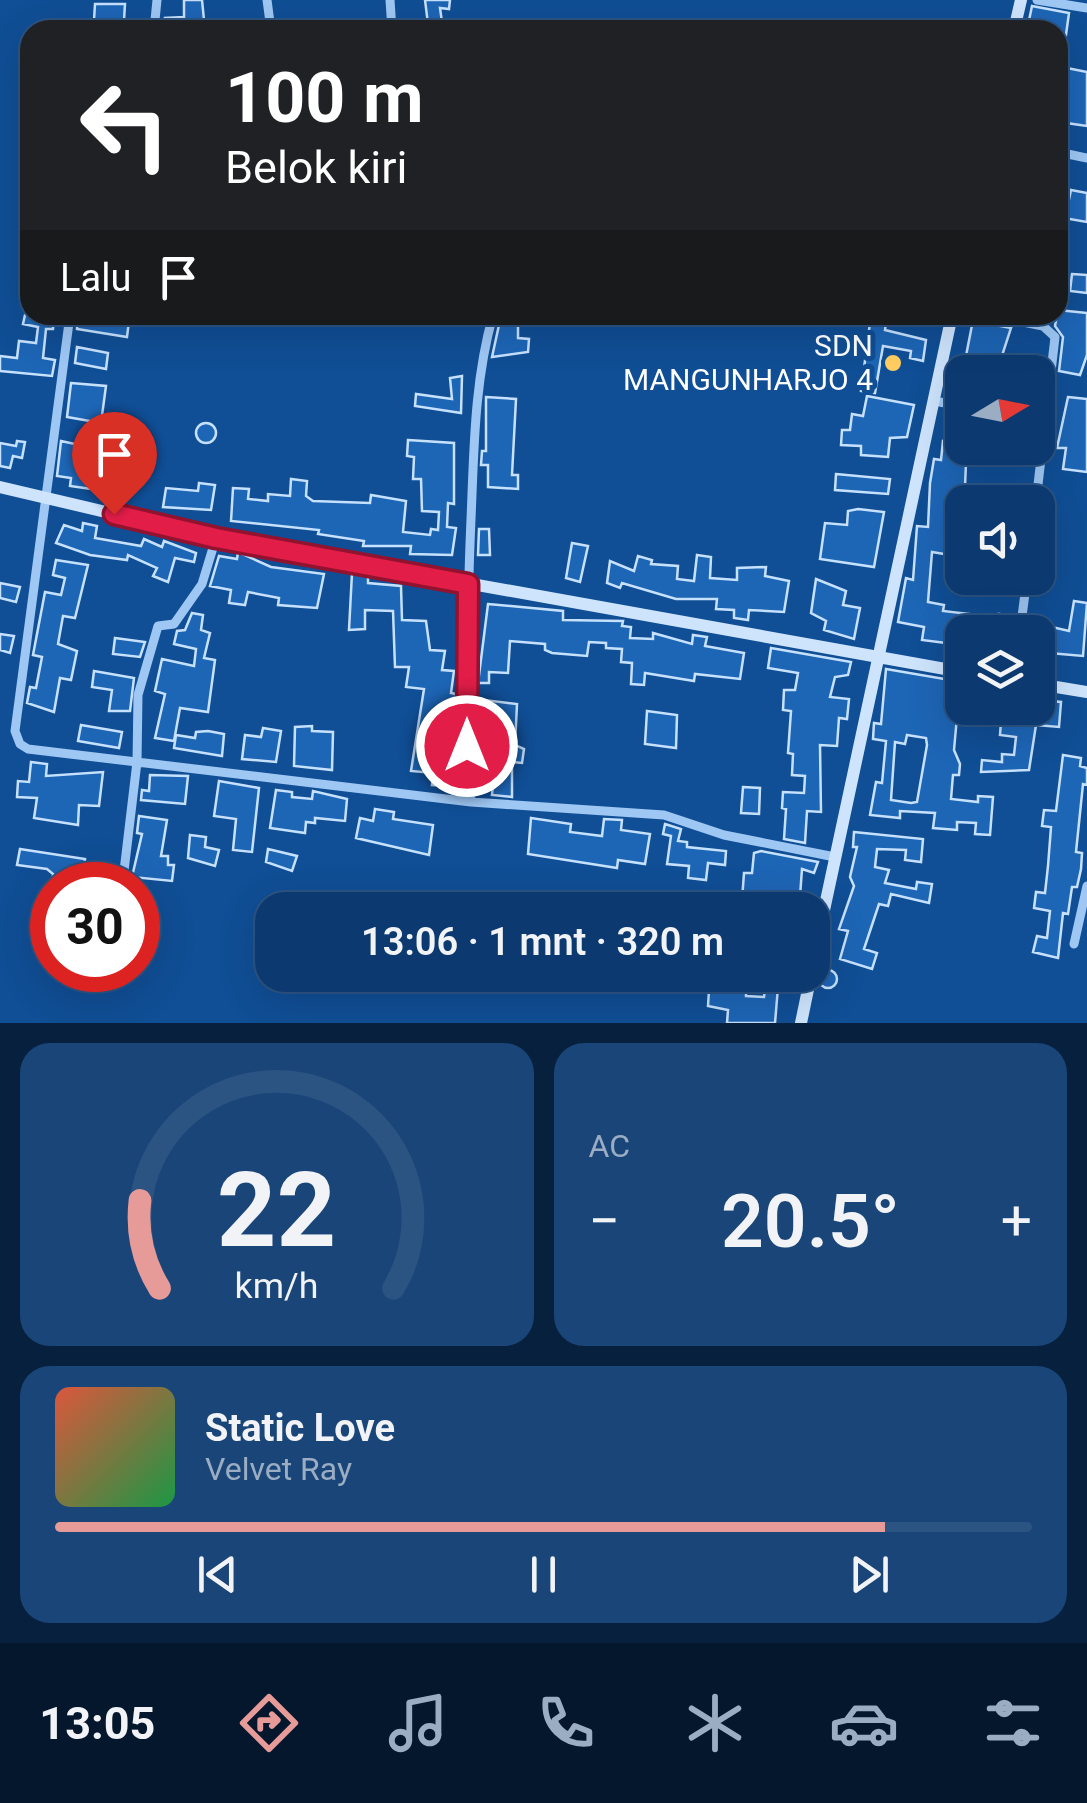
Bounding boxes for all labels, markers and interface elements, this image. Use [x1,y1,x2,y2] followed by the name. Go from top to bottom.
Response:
[225,57,424,139] text: 100 m
[60,60,190,190] icon: left
[225,141,407,194] text: Belok kiri
[151,250,206,305] icon: arrive
[60,256,131,300] text: Lalu
[623,328,873,397] place label: SDN MANGUNHARJO 4
[882,352,904,374] marker: SDN MANGUNHARJO 4
[945,355,1055,465] north arrow
[945,355,1055,725] map controls
[72,412,157,515] pin
[87,427,142,482] icon: arrive
[945,485,1055,595] button: sound
[945,615,1055,725] button: layers
[415,694,519,798] position arrow
[30,862,160,992] speed limit sign: 30
[361,920,724,964] text: 13:06 · 1 mnt · 320 m
[589,1127,630,1165] text: AC
[217,1150,336,1271] text: 22
[721,1177,900,1265] text: 20.5°
[589,1189,620,1253] text: −
[1001,1189,1032,1253] text: +
[235,1265,319,1307] text: km/h
[205,1406,395,1450] text: Static Love
[205,1450,352,1488] text: Velvet Ray
[190,1547,245,1602] icon: previous
[516,1547,571,1602] icon: pause
[842,1547,897,1602] icon: next
[234,1688,304,1758] icon: directions
[383,1688,453,1758] icon: music
[531,1688,601,1758] icon: phone
[680,1688,750,1758] icon: climate
[829,1688,899,1758] icon: car
[978,1688,1048,1758] icon: filters
[39,1697,155,1750] text: 13:05

